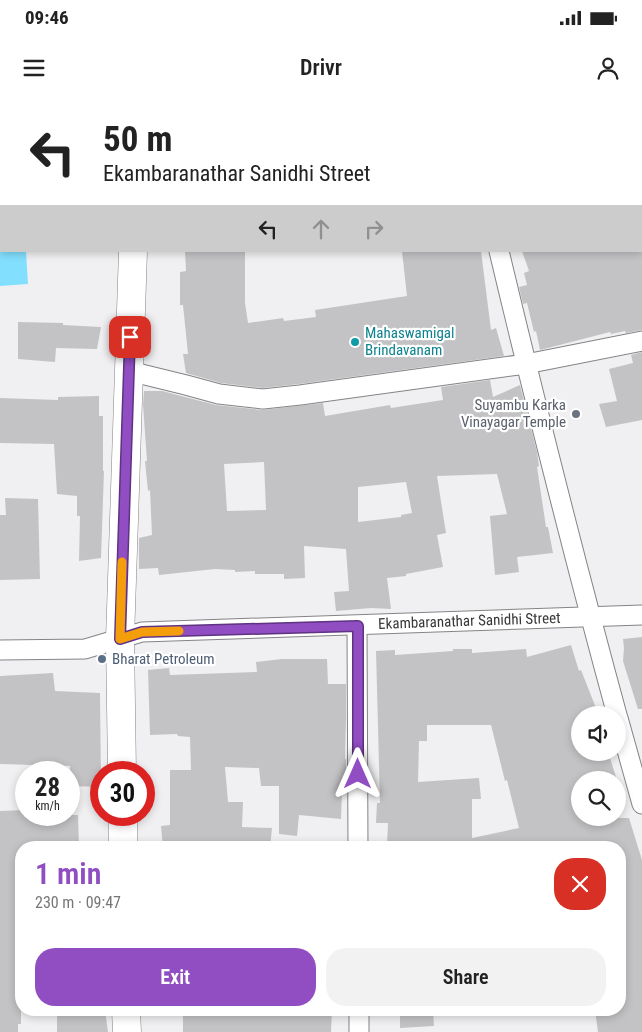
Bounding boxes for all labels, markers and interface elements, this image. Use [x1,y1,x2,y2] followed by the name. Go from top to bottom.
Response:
[25,6,69,29] text: 09:46
[20,54,48,82] icon: menu
[594,54,622,82] icon: person
[300,55,342,80] text: Drivr
[103,119,172,160] text: 50 m
[20,120,85,185] icon: left
[103,161,371,186] text: Ekambaranathar Sanidhi Street
[254,215,282,243] icon: left
[307,215,335,243] icon: ahead
[360,215,388,243] icon: right
[109,316,151,358] pin
[116,323,144,351] icon: arrive
[365,324,454,359] place label: Mahaswamigal Brindavanam
[349,336,361,348] marker: Mahaswamigal Brindavanam
[461,396,566,431] place label: Suyambu Karka Vinayagar Temple
[570,408,582,420] marker: Suyambu Karka Vinayagar Temple
[378,609,561,633] street label: Ekambaranathar Sanidhi Street
[112,650,215,668] place label: Bharat Petroleum
[96,653,108,665] marker: Bharat Petroleum
[571,706,626,826] map controls
[571,706,626,761] button: sound
[331,747,383,799] position arrow
[90,761,155,826] speed limit sign: 30
[571,771,626,826] button: search
[35,773,60,802] text: 28
[35,799,60,813] text: km/h
[35,856,101,891] text: 1 min
[554,858,606,910] button: close
[35,893,121,912] text: 230 m · 09:47
[35,948,316,1006] button: Exit
[326,948,606,1006] button: Share

